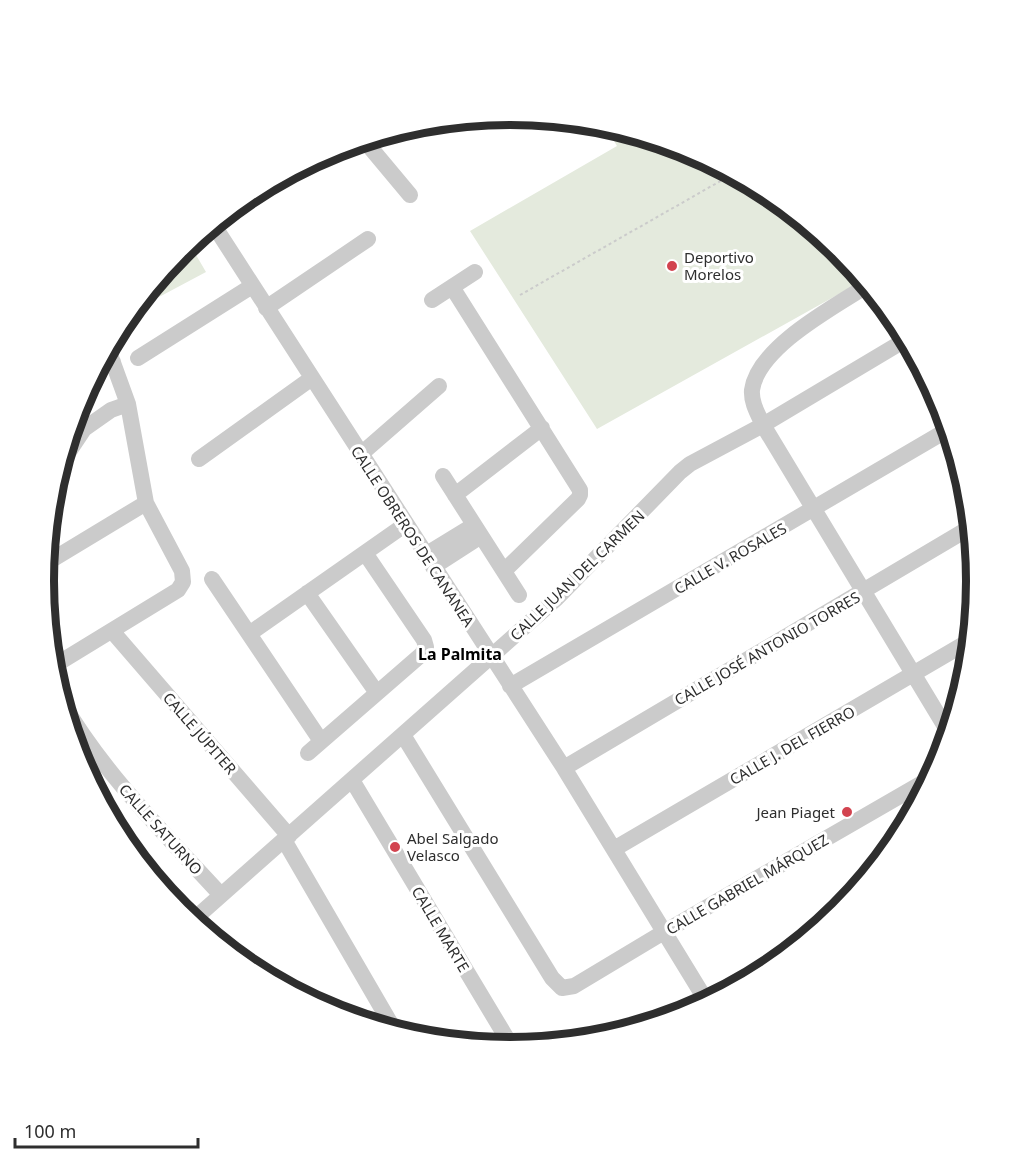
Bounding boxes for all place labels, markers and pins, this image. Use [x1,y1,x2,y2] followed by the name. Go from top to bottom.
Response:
[684,247,754,284] place label: Deportivo Morelos
[665,259,679,273] marker: Deportivo Morelos
[754,802,836,822] place label: Jean Piaget
[840,805,854,819] marker: Jean Piaget
[407,828,499,865] place label: Abel Salgado Velasco
[388,840,402,854] marker: Abel Salgado Velasco

